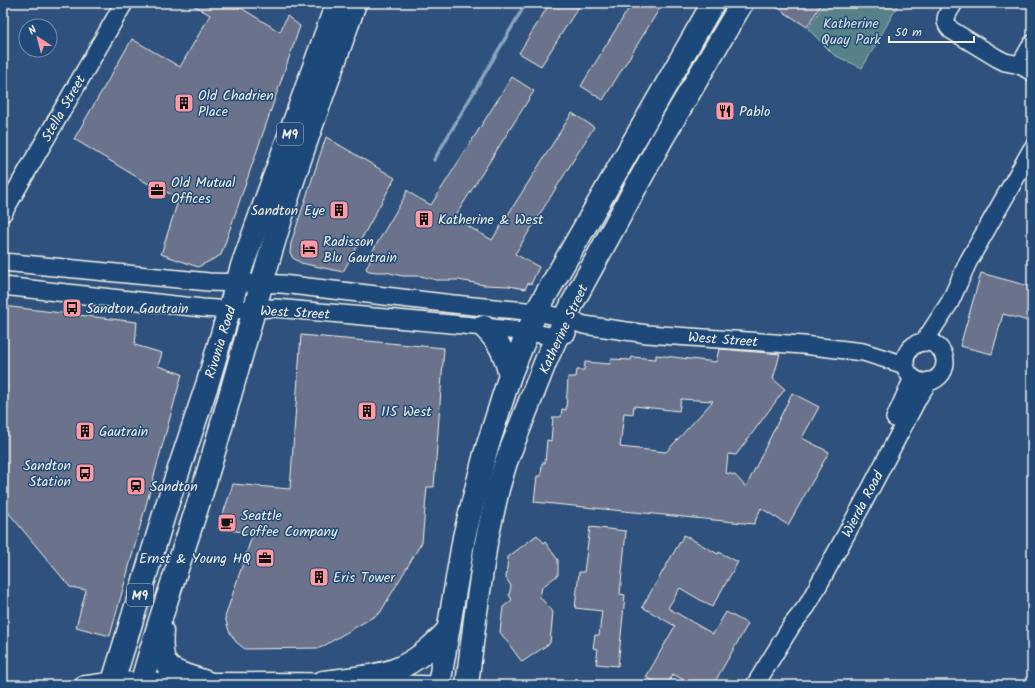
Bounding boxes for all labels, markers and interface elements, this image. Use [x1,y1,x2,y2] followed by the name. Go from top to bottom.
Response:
[821,13,881,51] park label: Katherine Quay Park
[18,18,58,58] north arrow
[889,18,974,44] scale bar
[25,21,41,40] text: N
[895,23,922,42] text: 50 m
[36,71,92,146] street label: Stella Street
[198,85,274,123] place label: Old Chadrien Place
[173,92,195,114] building icon: Old Chadrien Place
[714,100,736,122] restaurant icon: Pablo
[739,101,770,123] place label: Pablo
[277,123,303,145] road number: M9
[171,172,236,210] place label: Old Mutual Offices
[146,179,168,201] office icon: Old Mutual Offices
[328,199,350,221] building icon: Sandton Eye
[251,200,326,222] place label: Sandton Eye
[413,208,435,230] building icon: Katherine & West
[438,209,544,231] place label: Katherine & West
[323,231,397,269] place label: Radisson Blu Gautrain
[298,238,320,260] hotel icon: Radisson Blu Gautrain
[533,280,595,378] street label: Katherine Street
[61,297,83,319] bus stop icon: Sandton Gautrain
[86,298,189,320] place label: Sandton Gautrain
[260,300,331,326] street label: West Street
[200,302,243,381] street label: Rivonia Road
[687,327,759,353] street label: West Street
[356,400,378,422] building icon: 115 West
[381,401,432,423] place label: 115 West
[74,420,96,442] building icon: Gautrain
[99,421,148,443] place label: Gautrain
[23,455,71,493] place label: Sandton Station
[74,462,96,484] bus stop icon: Sandton Station
[836,466,890,542] street label: Wierda Road
[125,475,147,497] station icon: Sandton
[150,476,198,498] place label: Sandton
[241,505,338,543] place label: Seattle Coffee Company
[216,512,238,534] cafe icon: Seattle Coffee Company
[254,547,276,569] office icon: Ernst & Young HQ
[139,548,251,570] place label: Ernst & Young HQ
[308,566,330,588] building icon: Eris Tower
[333,567,396,589] place label: Eris Tower
[127,584,153,606] road number: M9

